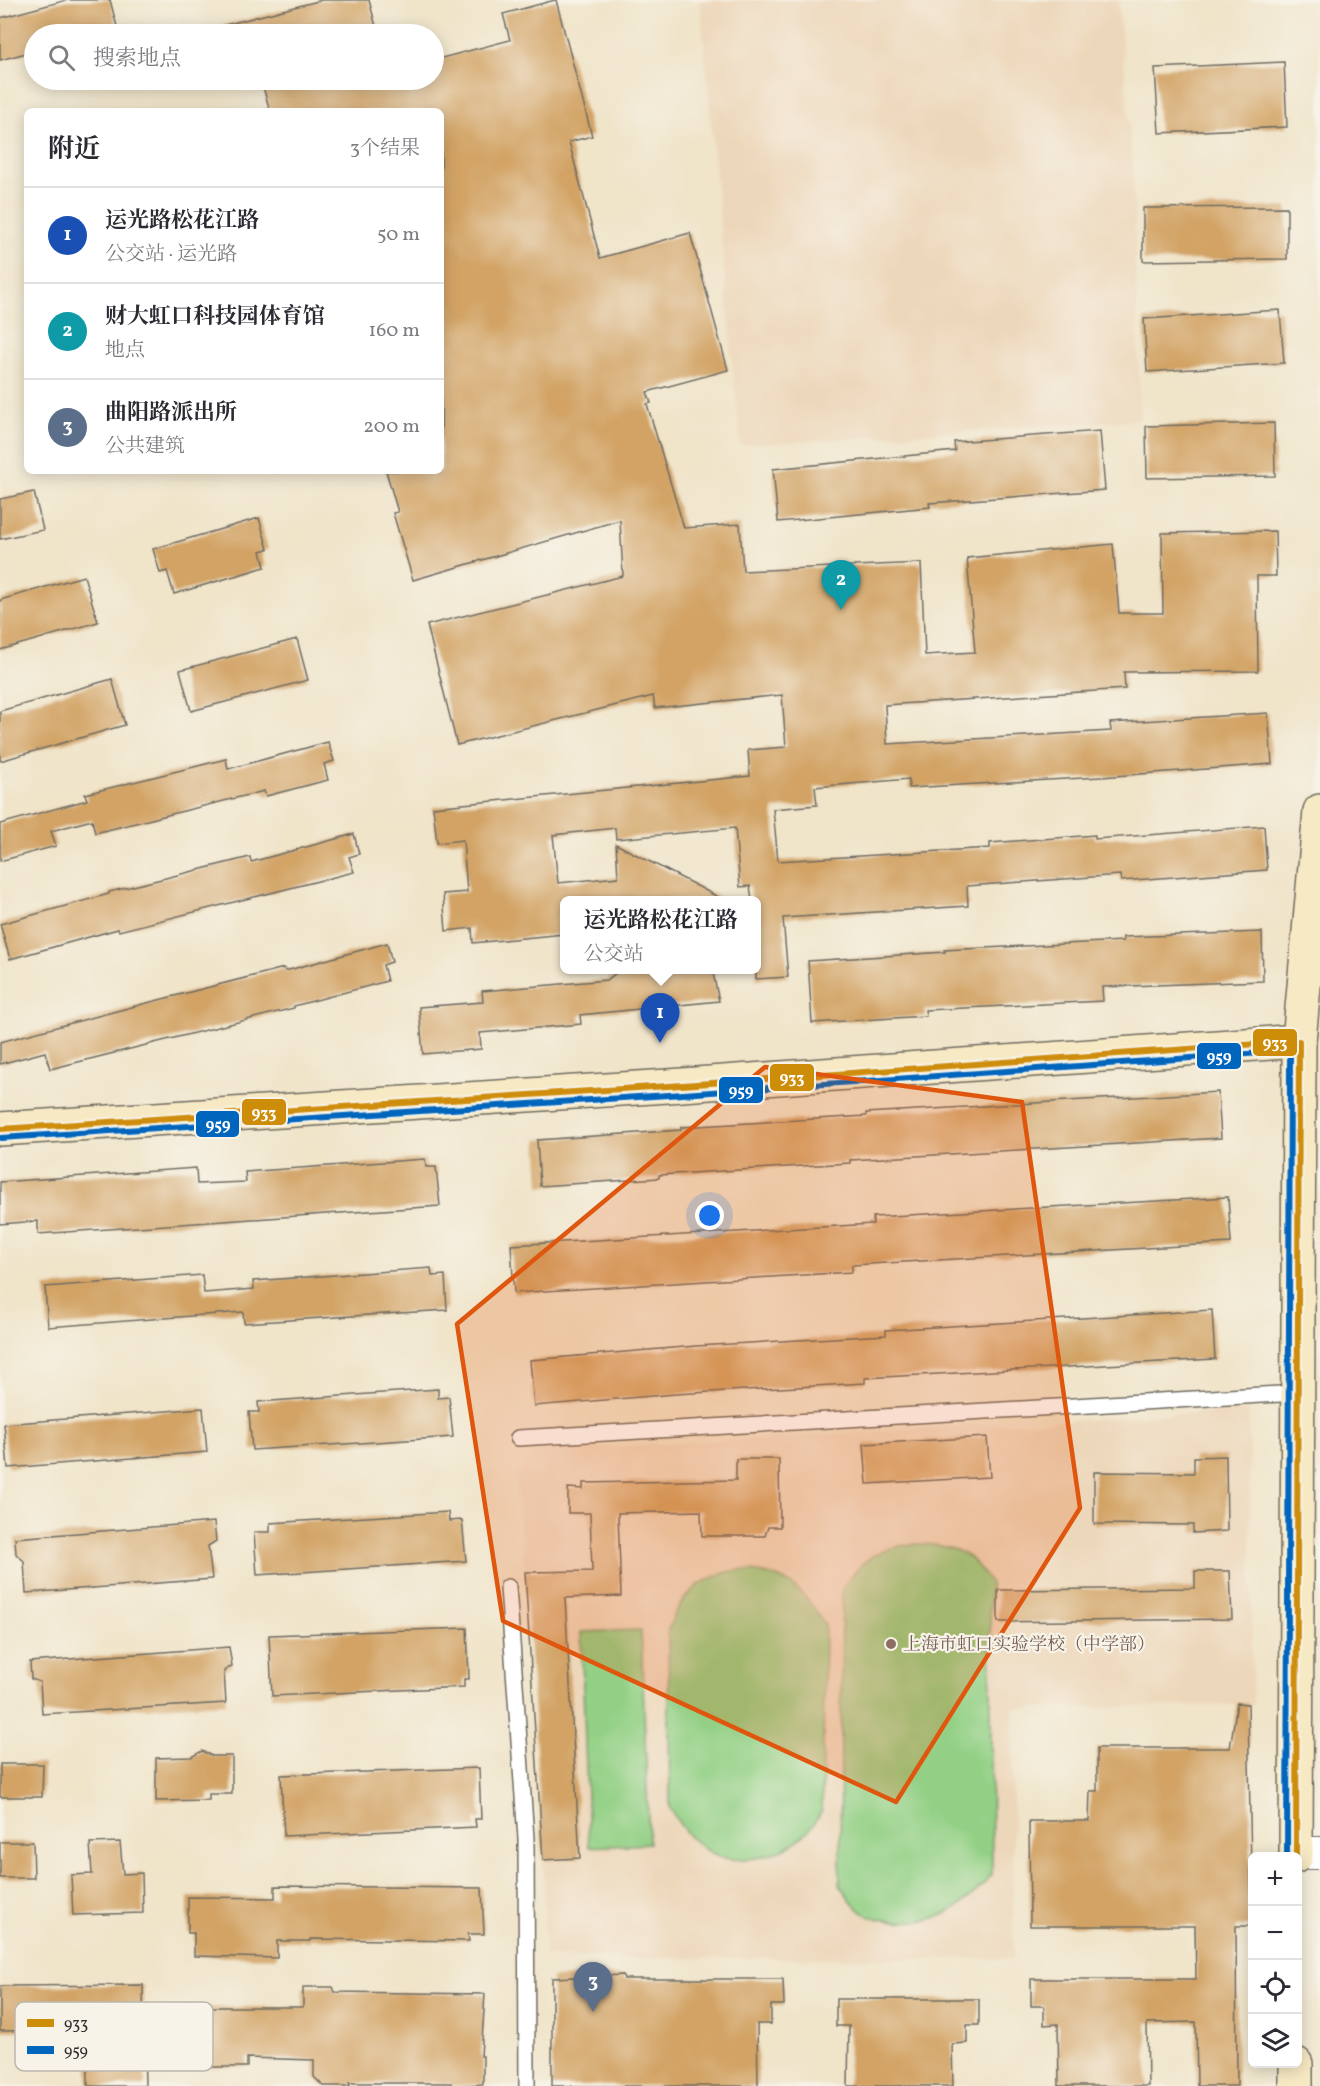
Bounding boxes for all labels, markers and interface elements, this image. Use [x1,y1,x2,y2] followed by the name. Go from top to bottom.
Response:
[24,24,444,90] search box
[45,41,78,74] icon: search
[93,44,181,75] text: 搜索地点
[48,132,100,168] text: 附近
[350,135,420,163] text: 3个结果
[105,206,259,237] text: 运光路松花江路
[63,221,72,249] text: 1
[377,221,420,249] text: 50 m
[105,241,237,269] text: 公交站 · 运光路
[105,302,325,333] text: 财大虹口科技园体育馆
[62,317,73,345] text: 2
[368,317,420,345] text: 160 m
[105,337,145,365] text: 地点
[105,398,237,429] text: 曲阳路派出所
[62,413,73,441] text: 3
[363,413,420,441] text: 200 m
[105,433,185,461] text: 公共建筑
[822,560,860,610] pin: 2
[560,896,761,974] popup
[583,906,738,937] text: 运光路松花江路
[583,941,643,969] text: 公交站
[640,994,680,1043] pin: 1
[1252,1028,1298,1057] line badge: 933
[1263,1033,1287,1055] text: 933
[1196,1042,1242,1070] line badge: 959
[1206,1047,1232,1069] text: 959
[769,1063,815,1092] line badge: 933
[780,1068,804,1090] text: 933
[718,1076,764,1104] line badge: 959
[728,1081,754,1103] text: 959
[241,1098,287,1126] line badge: 933
[252,1103,276,1125] text: 933
[195,1110,240,1138] line badge: 959
[205,1115,231,1137] text: 959
[695,1201,724,1230] your location
[903,1633,1155,1658] place label: 上海市虹口实验学校（中学部）
[884,1637,898,1651] marker: 上海市虹口实验学校（中学部）
[1248,1852,1302,2068] map controls
[1248,1852,1302,1906] button: +
[1248,1906,1302,1960] button: −
[1248,1960,1302,2014] button: locate
[574,1962,612,2012] pin: 3
[15,2002,213,2071] legend
[64,2014,88,2036] text: 933
[1248,2014,1302,2068] button: layers
[64,2041,88,2063] text: 959

